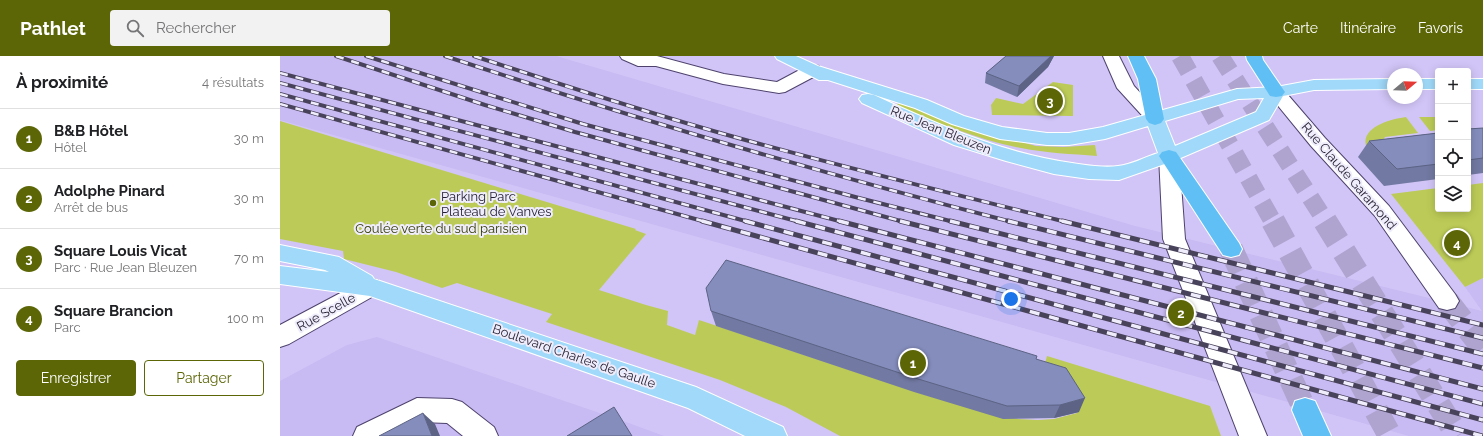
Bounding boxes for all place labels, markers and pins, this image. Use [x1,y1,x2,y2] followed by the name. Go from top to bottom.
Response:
[1037,86,1063,116] pin: 3
[441,189,552,219] place label: Parking Parc Plateau de Vanves
[428,198,438,208] marker: Parking Parc Plateau de Vanves
[1444,228,1470,258] pin: 4
[1168,298,1194,328] pin: 2
[900,348,926,378] pin: 1

